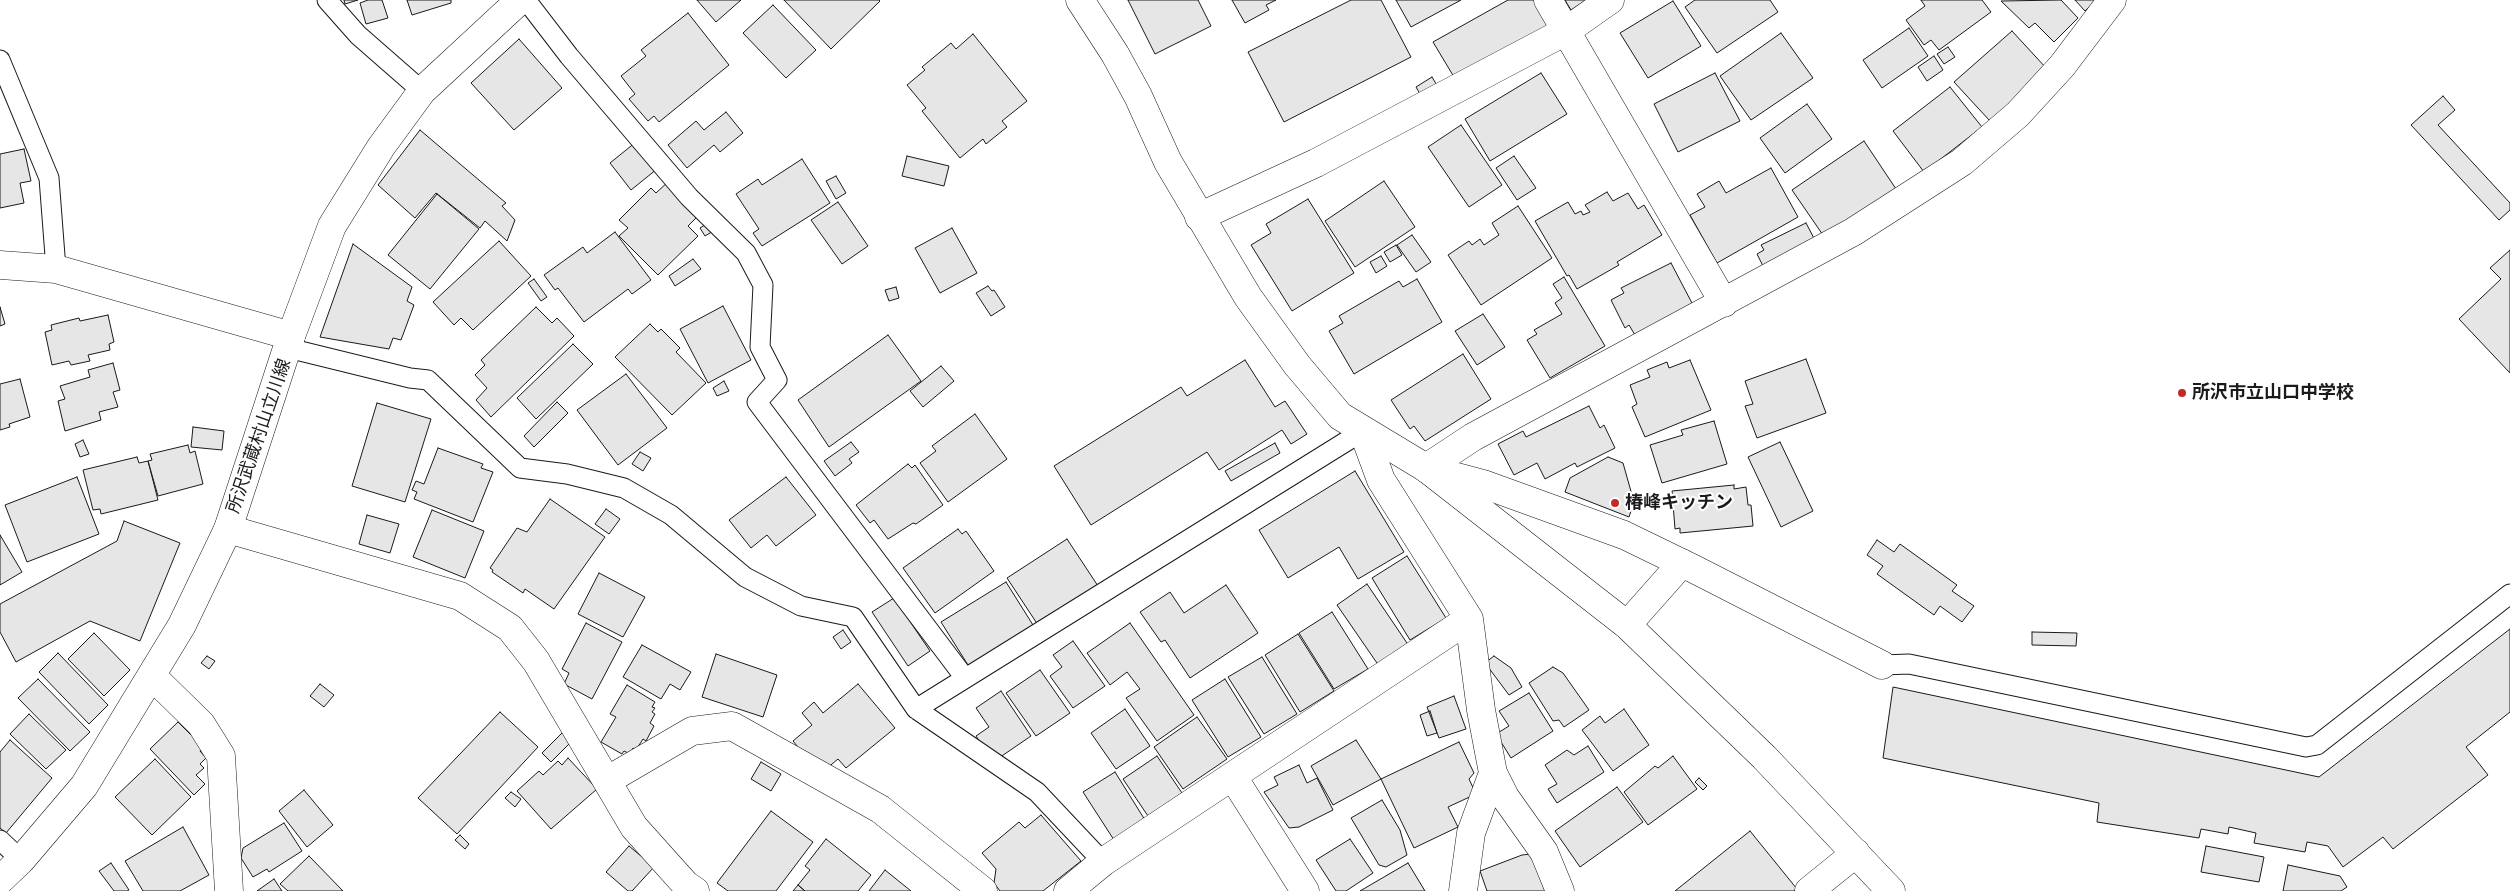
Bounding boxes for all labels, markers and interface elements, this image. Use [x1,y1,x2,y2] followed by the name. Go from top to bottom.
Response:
[222,356,296,516] street label: 所沢武蔵村山立川線
[2192,382,2354,404] place label: 所沢市立山口中学校
[2176,387,2188,399] marker: 所沢市立山口中学校
[1625,492,1733,514] place label: 椿峰キッチン
[1609,497,1621,509] marker: 椿峰キッチン

